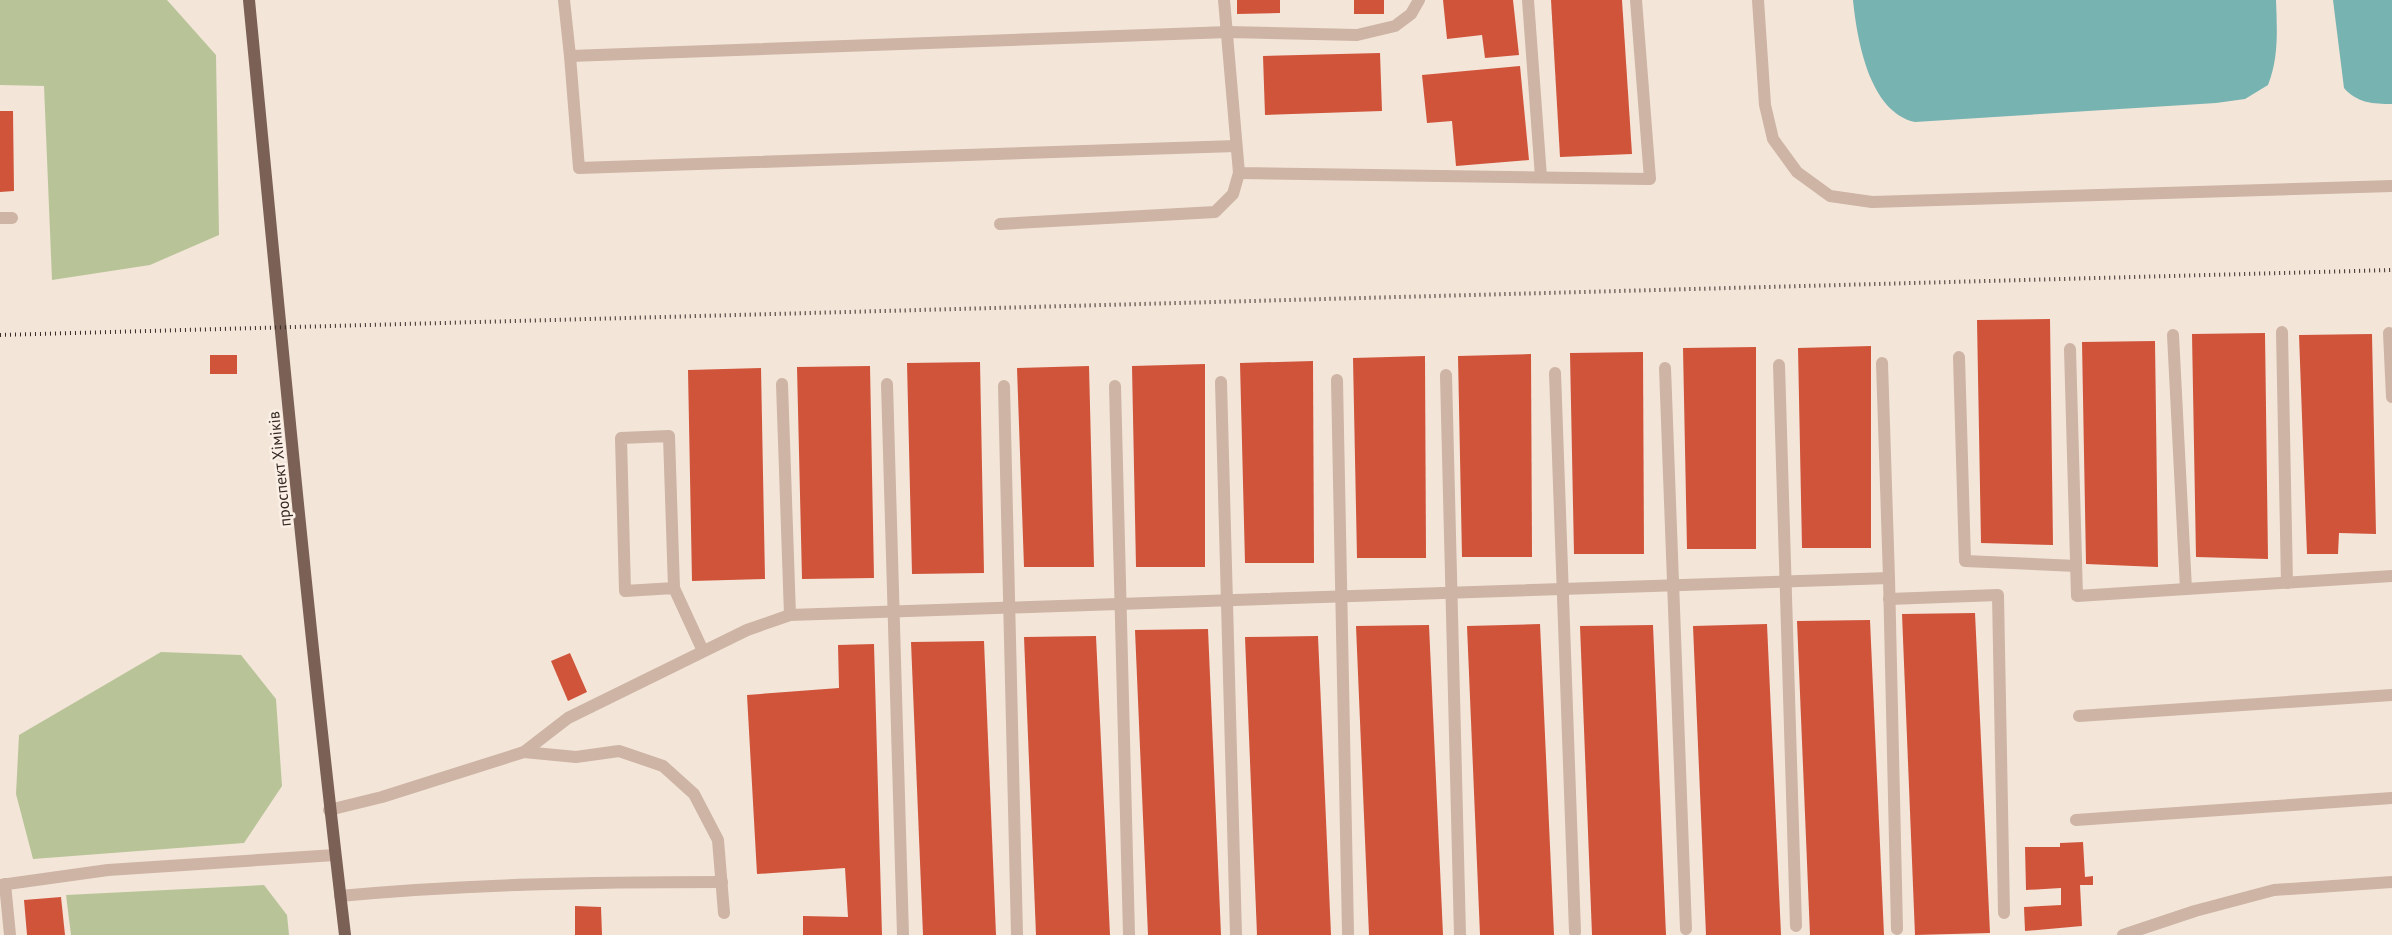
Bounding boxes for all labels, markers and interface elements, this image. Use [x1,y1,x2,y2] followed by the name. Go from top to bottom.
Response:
[263,410,295,528] street label: проспект Хіміків

